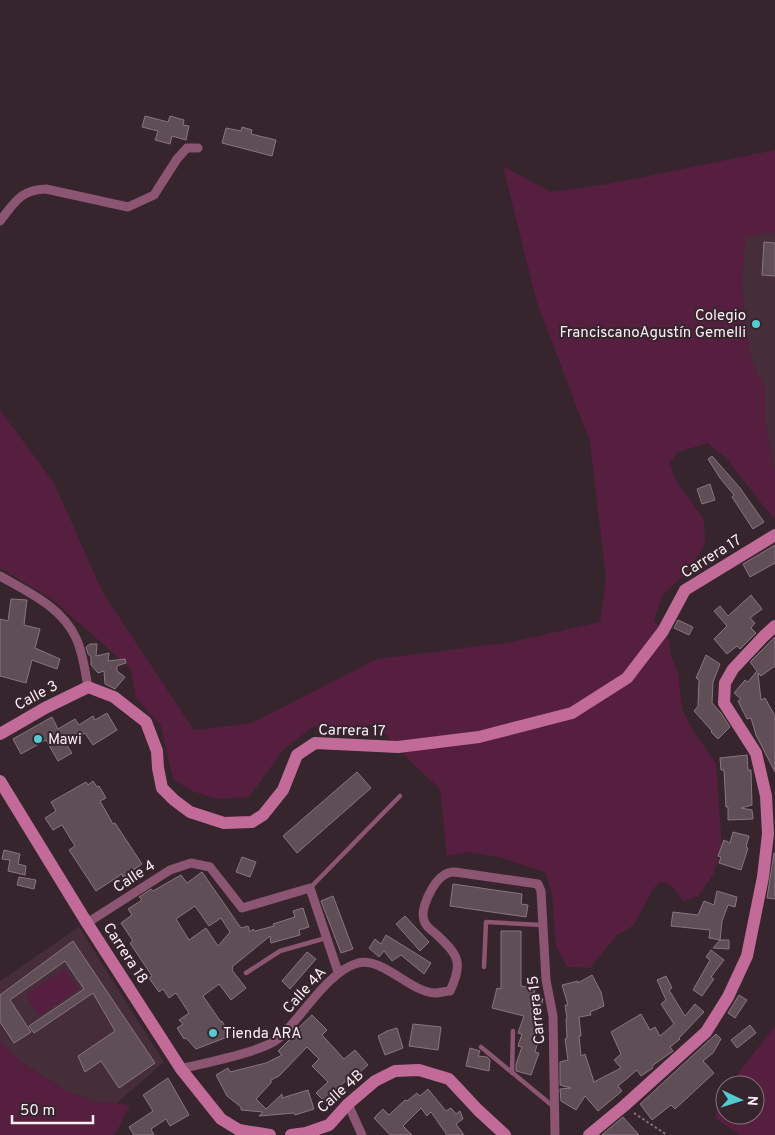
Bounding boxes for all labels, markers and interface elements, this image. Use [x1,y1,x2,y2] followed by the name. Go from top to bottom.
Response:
[559,307,746,343] place label: Colegio FranciscanoAgustín Gemelli
[750,318,762,330] marker: Colegio FranciscanoAgustín Gemelli
[678,531,746,583] street label: Carrera 17
[12,677,62,716] street label: Calle 3
[318,721,386,742] street label: Carrera 17
[48,731,82,750] place label: Mawi
[32,733,44,745] marker: Mawi
[110,857,159,898] street label: Calle 4
[98,920,151,988] street label: Carrera 18
[279,964,331,1018] street label: Calle 4A
[524,974,551,1045] street label: Carrera 15
[223,1025,301,1044] place label: Tienda ARA
[207,1027,219,1039] marker: Tienda ARA
[314,1066,368,1118] street label: Calle 4B
[715,1075,765,1125] north arrow
[12,1092,94,1124] scale bar
[743,1095,760,1106] text: N
[20,1102,55,1121] text: 50 m

